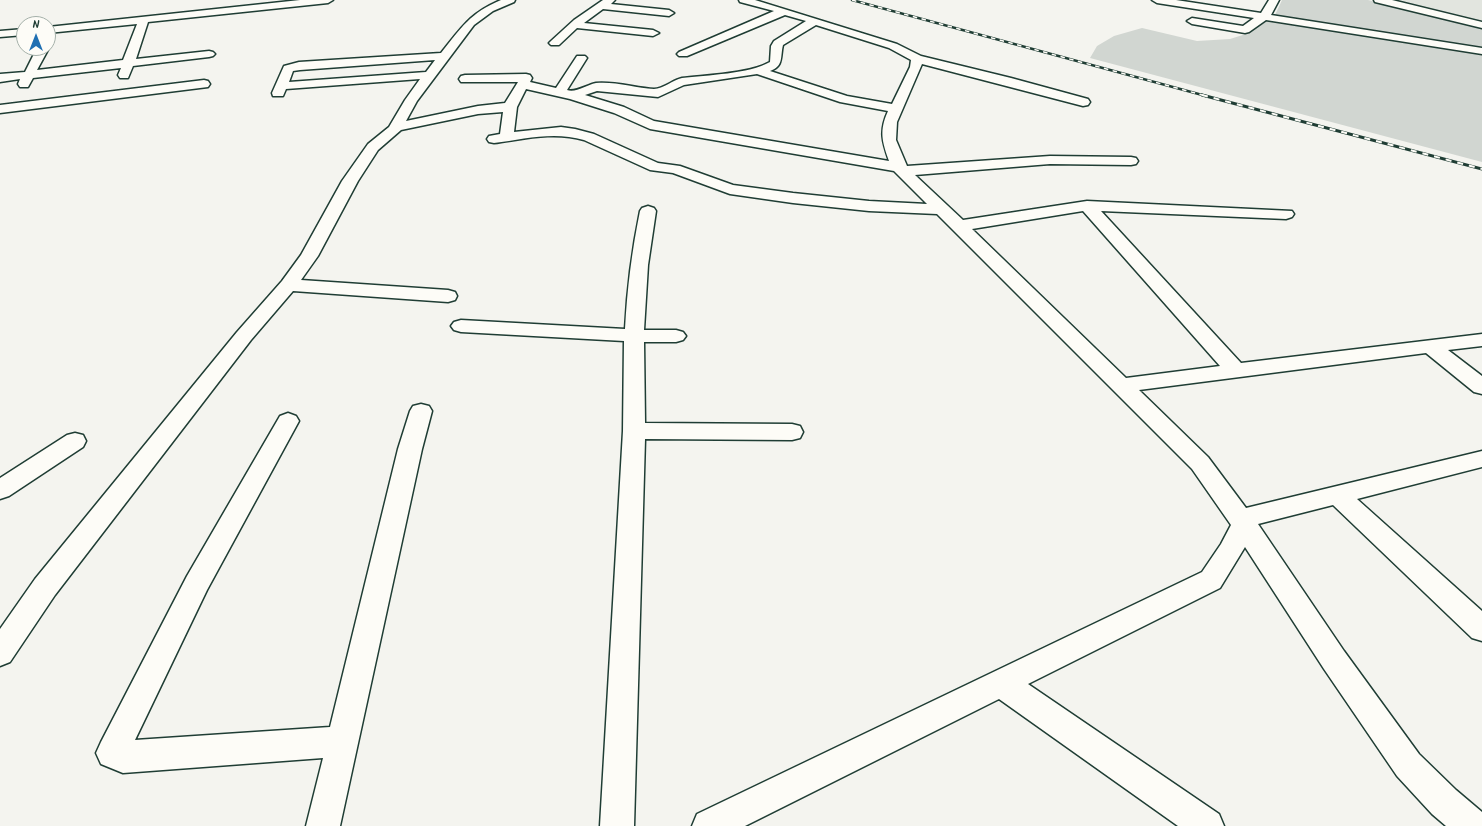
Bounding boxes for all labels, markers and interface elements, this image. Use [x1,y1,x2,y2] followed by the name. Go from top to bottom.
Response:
[16,16,56,56] north arrow
[33,16,39,34] text: N

